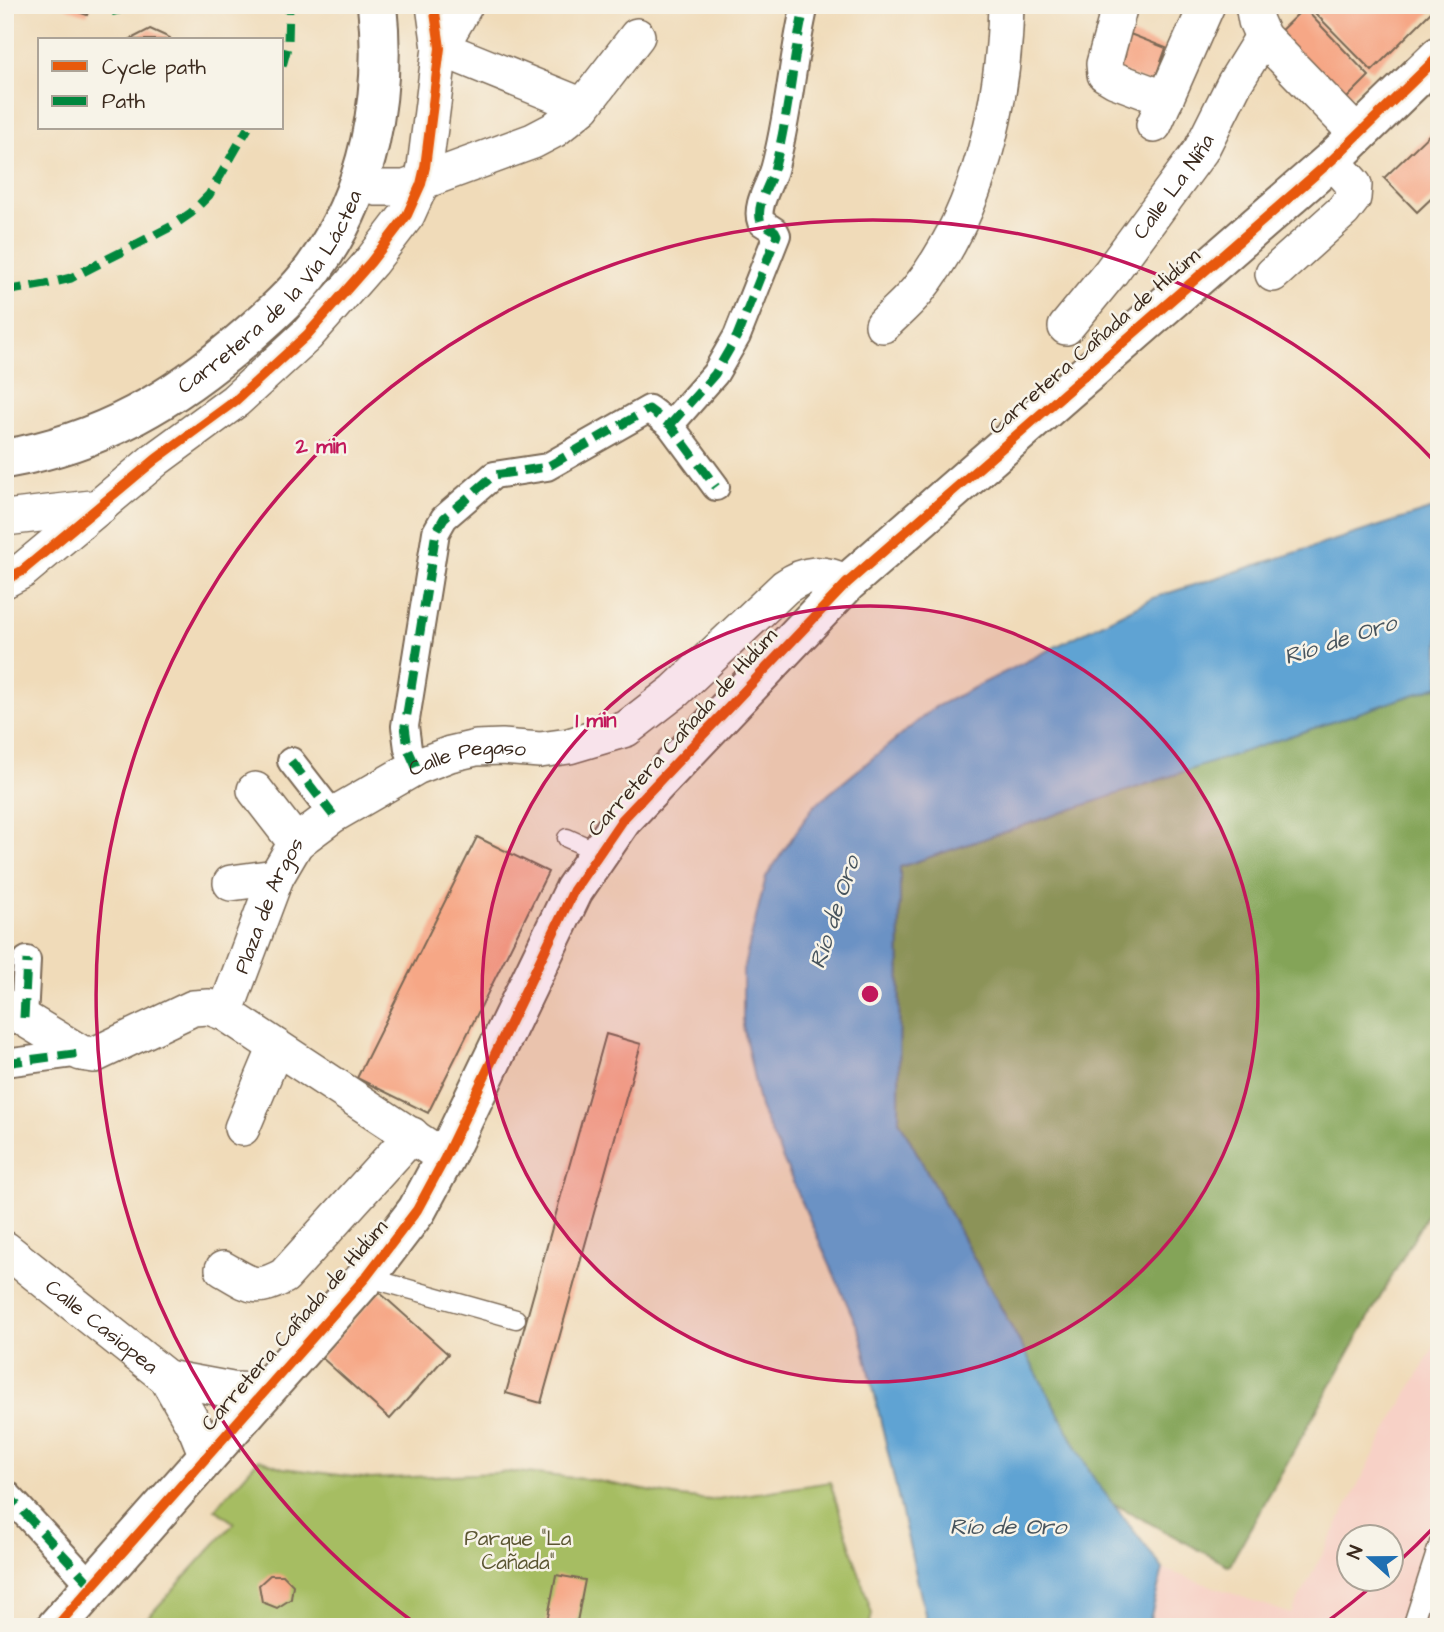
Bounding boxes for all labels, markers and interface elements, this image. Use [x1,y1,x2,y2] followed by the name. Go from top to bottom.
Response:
[38,38,284,130] legend
[102,53,207,84] text: Cycle path
[102,87,146,116] text: Path
[1126,129,1222,245] street label: Calle La Niña
[172,186,369,401] street label: Carretera de la Vía Láctea
[982,241,1207,441] street label: Carretera Cañada de Hidúm
[295,432,347,461] text: 2 min
[1280,606,1403,673] water label: Río de Oro
[581,621,784,843] street label: Carretera Cañada de Hidúm
[575,706,617,735] text: 1 min
[404,733,527,784] street label: Calle Pegaso
[227,832,311,978] street label: Plaza de Argos
[802,850,869,973] water label: Río de Oro
[858,982,882,1006] centre of rings
[194,1213,395,1437] street label: Carretera Cañada de Hidúm
[39,1273,164,1381] street label: Calle Casiopea
[950,1511,1068,1543] water label: Río de Oro
[464,1524,572,1577] park label: Parque "La Cañada"
[1336,1524,1406,1594] north arrow
[1341,1542,1370,1563] text: N

